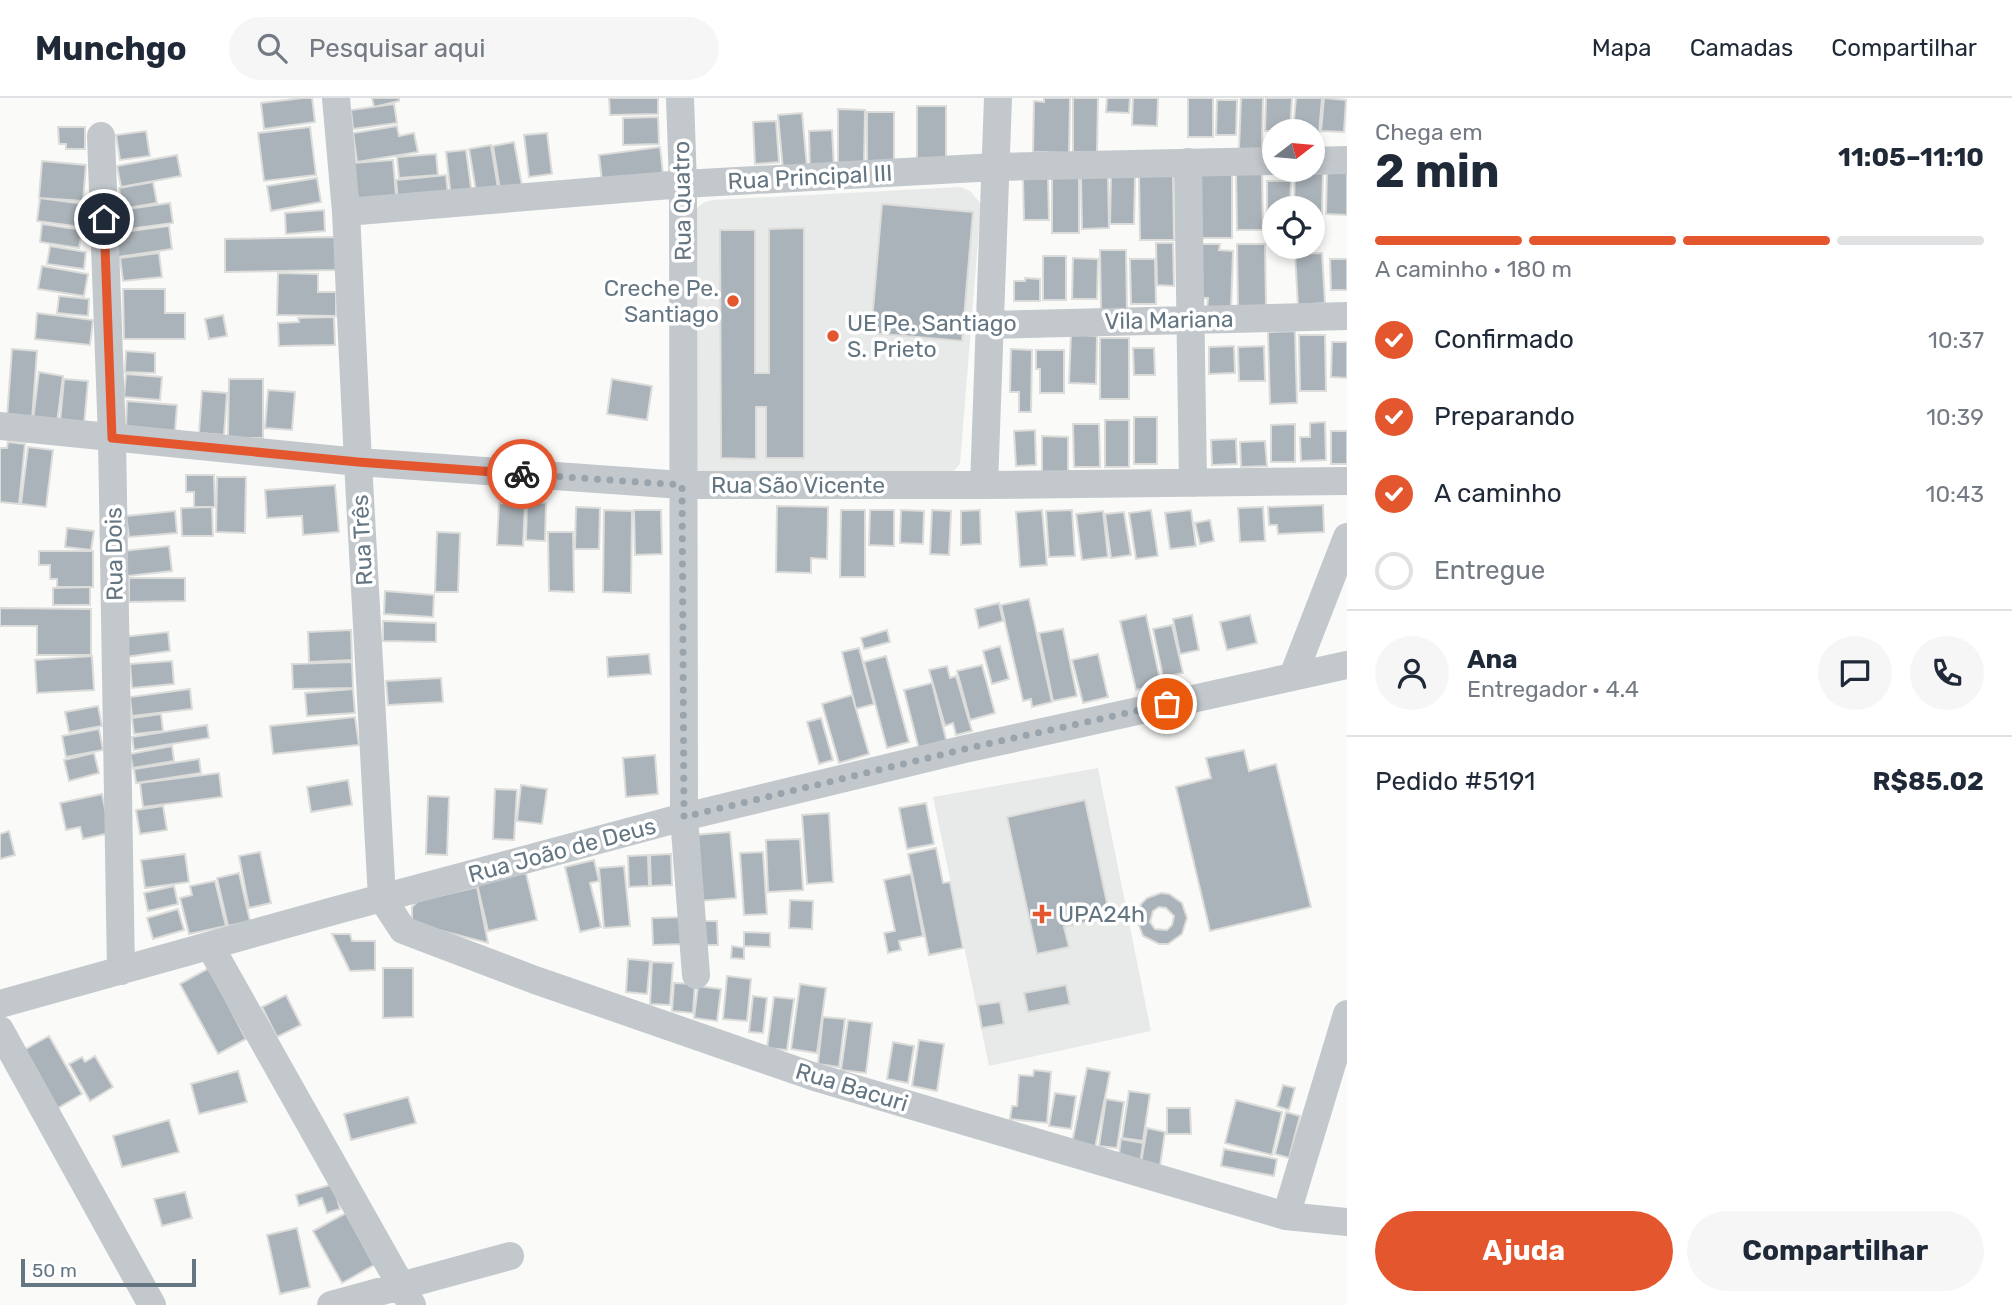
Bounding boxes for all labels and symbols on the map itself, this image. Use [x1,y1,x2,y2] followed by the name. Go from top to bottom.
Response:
[1262,119,1325,182] north arrow
[667,141,697,261] street label: Rua Quatro
[727,159,893,195] street label: Rua Principal III
[74,189,134,249] pin
[604,274,719,328] place label: Creche Pe. Santiago
[725,293,741,309] marker: Creche Pe. Santiago
[1104,305,1234,335] street label: Vila Mariana
[847,309,1017,363] place label: UE Pe. Santiago S. Prieto
[825,328,841,344] marker: UE Pe. Santiago S. Prieto
[487,439,557,509] courier
[711,471,885,499] street label: Rua São Vicente
[346,494,378,586] street label: Rua Três
[99,507,129,601] street label: Rua Dois
[1137,674,1197,734] pin
[465,811,659,889] street label: Rua João de Deus
[1058,900,1145,928] place label: UPA24h
[1032,904,1052,924] marker: UPA24h
[792,1057,912,1117] street label: Rua Bacuri
[21,1256,196,1288] scale bar

